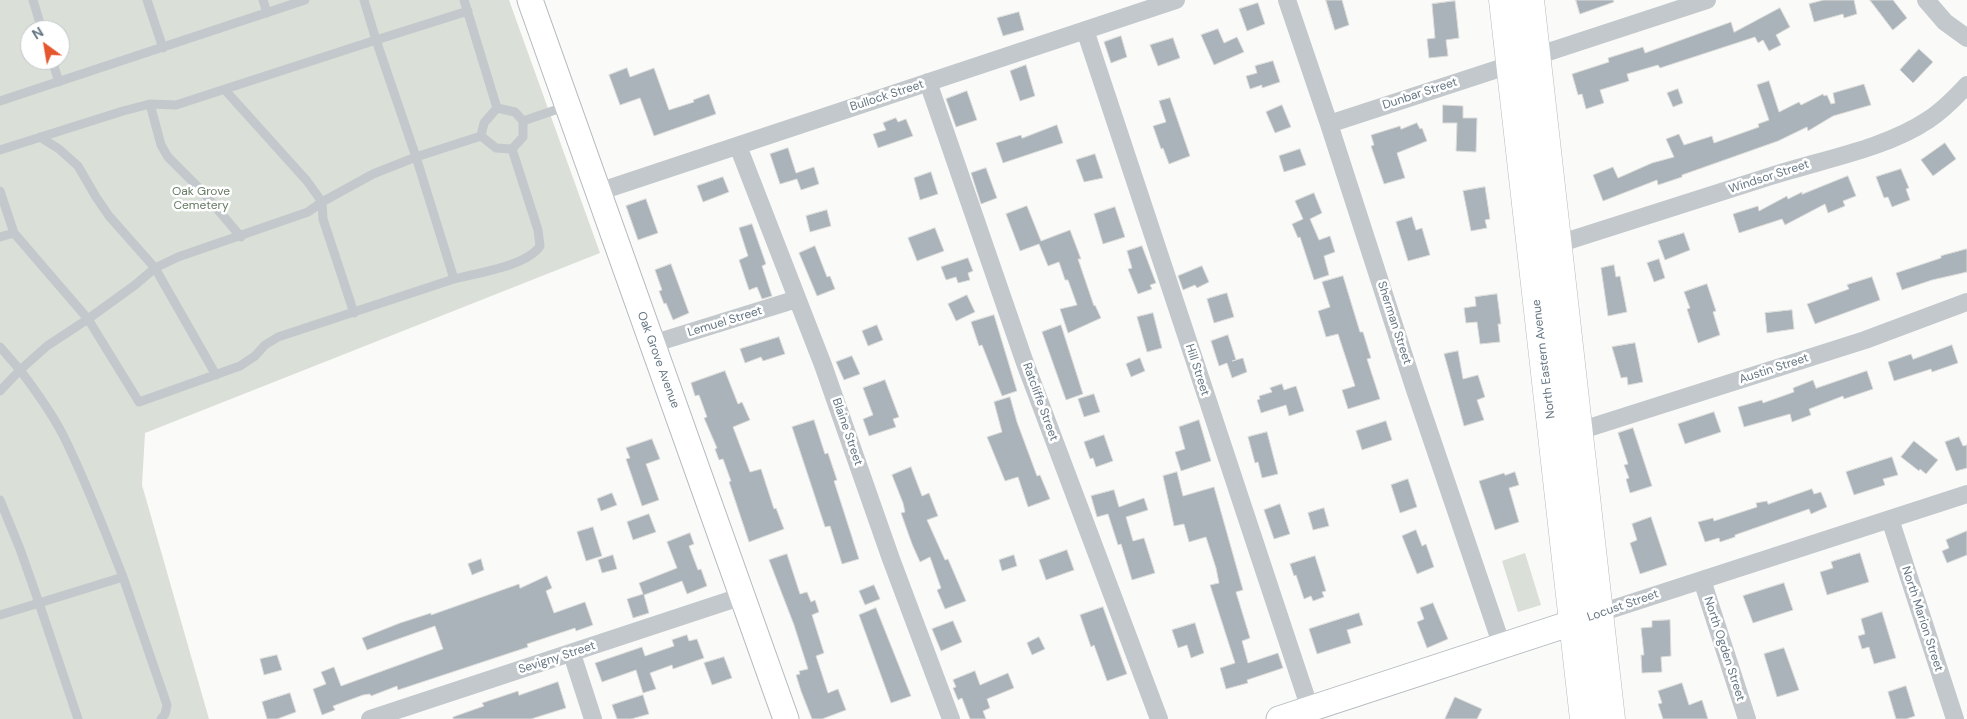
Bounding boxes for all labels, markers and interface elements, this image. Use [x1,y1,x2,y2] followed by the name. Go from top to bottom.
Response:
[20,20,70,70] north arrow
[28,23,47,43] text: N
[1381,75,1459,113] street label: Dunbar Street
[848,77,926,115] street label: Bullock Street
[1727,157,1811,197] street label: Windsor Street
[172,185,230,213] park label: Oak Grove Cemetery
[1374,280,1414,366] street label: Sherman Street
[1530,298,1558,420] street label: North Eastern Avenue
[686,304,764,340] street label: Lemuel Street
[634,310,682,410] street label: Oak Grove Avenue
[1182,342,1212,398] street label: Hill Street
[1737,351,1811,387] street label: Austin Street
[1019,361,1061,443] street label: Ratcliffe Street
[829,396,865,468] street label: Blaine Street
[1898,565,1946,673] street label: North Marion Street
[1585,587,1661,625] street label: Locust Street
[1700,595,1748,703] street label: North Ogden Street
[517,639,597,677] street label: Sevigny Street

